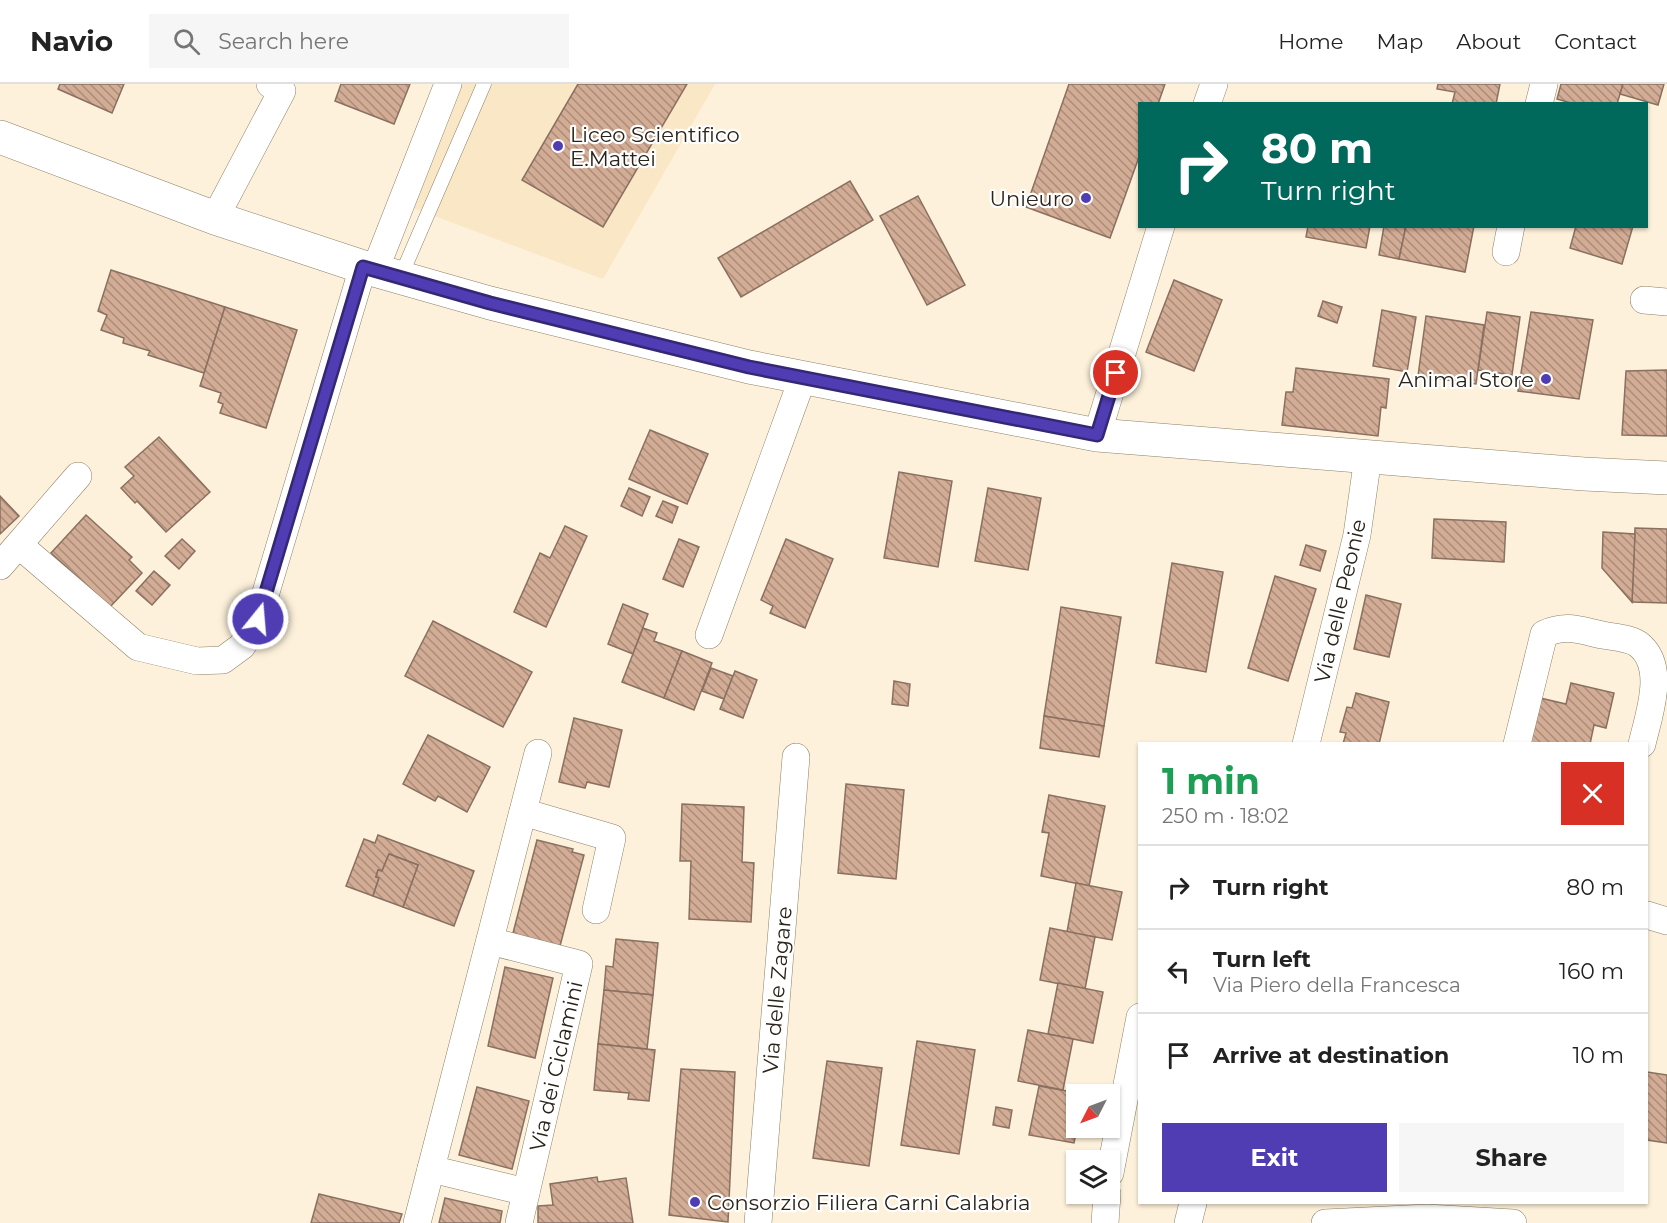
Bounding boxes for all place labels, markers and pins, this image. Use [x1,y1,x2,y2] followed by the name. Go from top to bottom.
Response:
[570,122,740,171] place label: Liceo Scientifico E.Mattei
[551,139,565,153] marker: Liceo Scientifico E.Mattei
[989,186,1074,211] place label: Unieuro
[1079,191,1093,205] marker: Unieuro
[1090,347,1141,398] pin
[1398,367,1534,392] place label: Animal Store
[1539,372,1553,386] marker: Animal Store
[707,1190,1030,1215] place label: Consorzio Filiera Carni Calabria
[688,1195,702,1209] marker: Consorzio Filiera Carni Calabria

